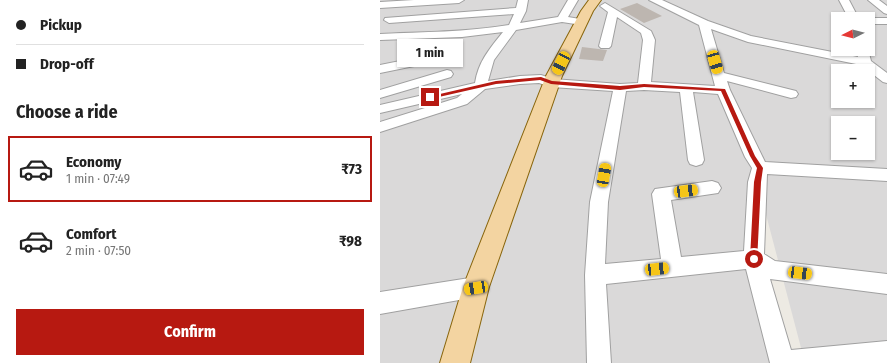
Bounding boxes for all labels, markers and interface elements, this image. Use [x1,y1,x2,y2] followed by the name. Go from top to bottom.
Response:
[831,12,875,56] north arrow
[831,12,875,160] map controls
[40,16,82,34] text: Pickup
[397,39,463,67] callout: 1 min
[416,45,444,60] text: 1 min
[706,49,724,75] car
[550,50,572,76] car
[40,55,94,73] text: Drop-off
[831,64,875,108] button: +
[421,88,439,106] route end
[16,101,118,123] text: Choose a ride
[831,116,875,160] button: −
[18,151,54,187] icon: car
[66,153,121,171] text: Economy
[341,160,362,178] text: ₹73
[596,162,612,188] car
[66,171,130,186] text: 1 min · 07:49
[673,184,699,198] car
[18,223,54,259] icon: car
[66,225,117,243] text: Comfort
[339,232,362,250] text: ₹98
[66,243,131,258] text: 2 min · 07:50
[745,250,763,268] route start
[644,262,670,276] car
[787,266,813,280] car
[463,280,489,296] car
[16,309,364,355] button: Confirm

